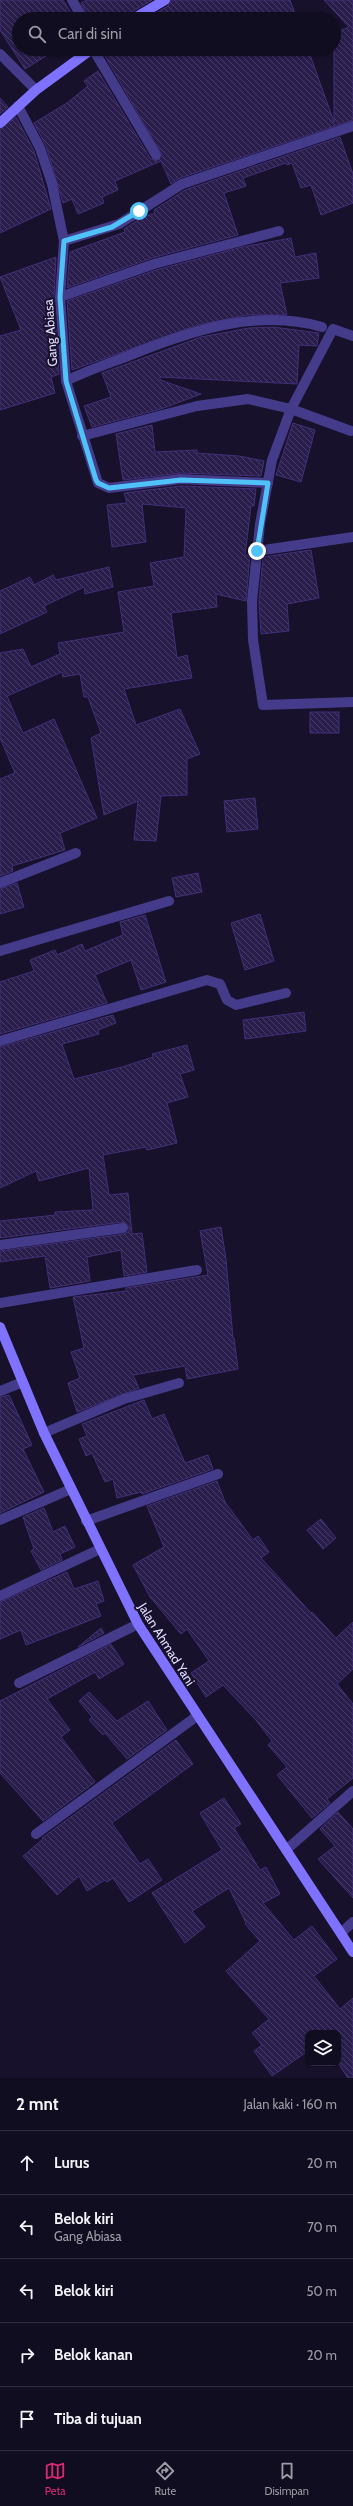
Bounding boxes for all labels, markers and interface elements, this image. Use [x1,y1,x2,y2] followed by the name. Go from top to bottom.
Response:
[12,12,341,56] search box
[26,23,48,45] icon: search
[58,25,122,43] text: Cari di sini
[130,202,148,220] route start
[40,298,60,367] street label: Gang Abiasa
[248,542,266,560] route end
[135,1599,199,1688] street label: Jalan Ahmad Yani
[305,2030,341,2066] map controls
[305,2030,341,2066] button: layers
[16,2094,59,2114] text: 2 mnt
[244,2096,337,2112] text: Jalan kaki · 160 m
[16,2152,38,2174] icon: ahead
[54,2154,89,2172] text: Lurus
[307,2155,337,2171] text: 20 m
[54,2210,114,2228] text: Belok kiri
[16,2216,38,2238] icon: left
[307,2219,337,2235] text: 70 m
[54,2228,121,2244] text: Gang Abiasa
[16,2280,38,2302] icon: left
[54,2282,114,2300] text: Belok kiri
[307,2283,337,2299] text: 50 m
[16,2344,38,2366] icon: right
[54,2346,133,2364] text: Belok kanan
[307,2347,337,2363] text: 20 m
[16,2408,38,2430] icon: arrive
[54,2410,142,2428] text: Tiba di tujuan
[44,2460,66,2498] tab: Peta
[154,2460,176,2498] tab: Rute
[265,2460,309,2498] tab: Disimpan

